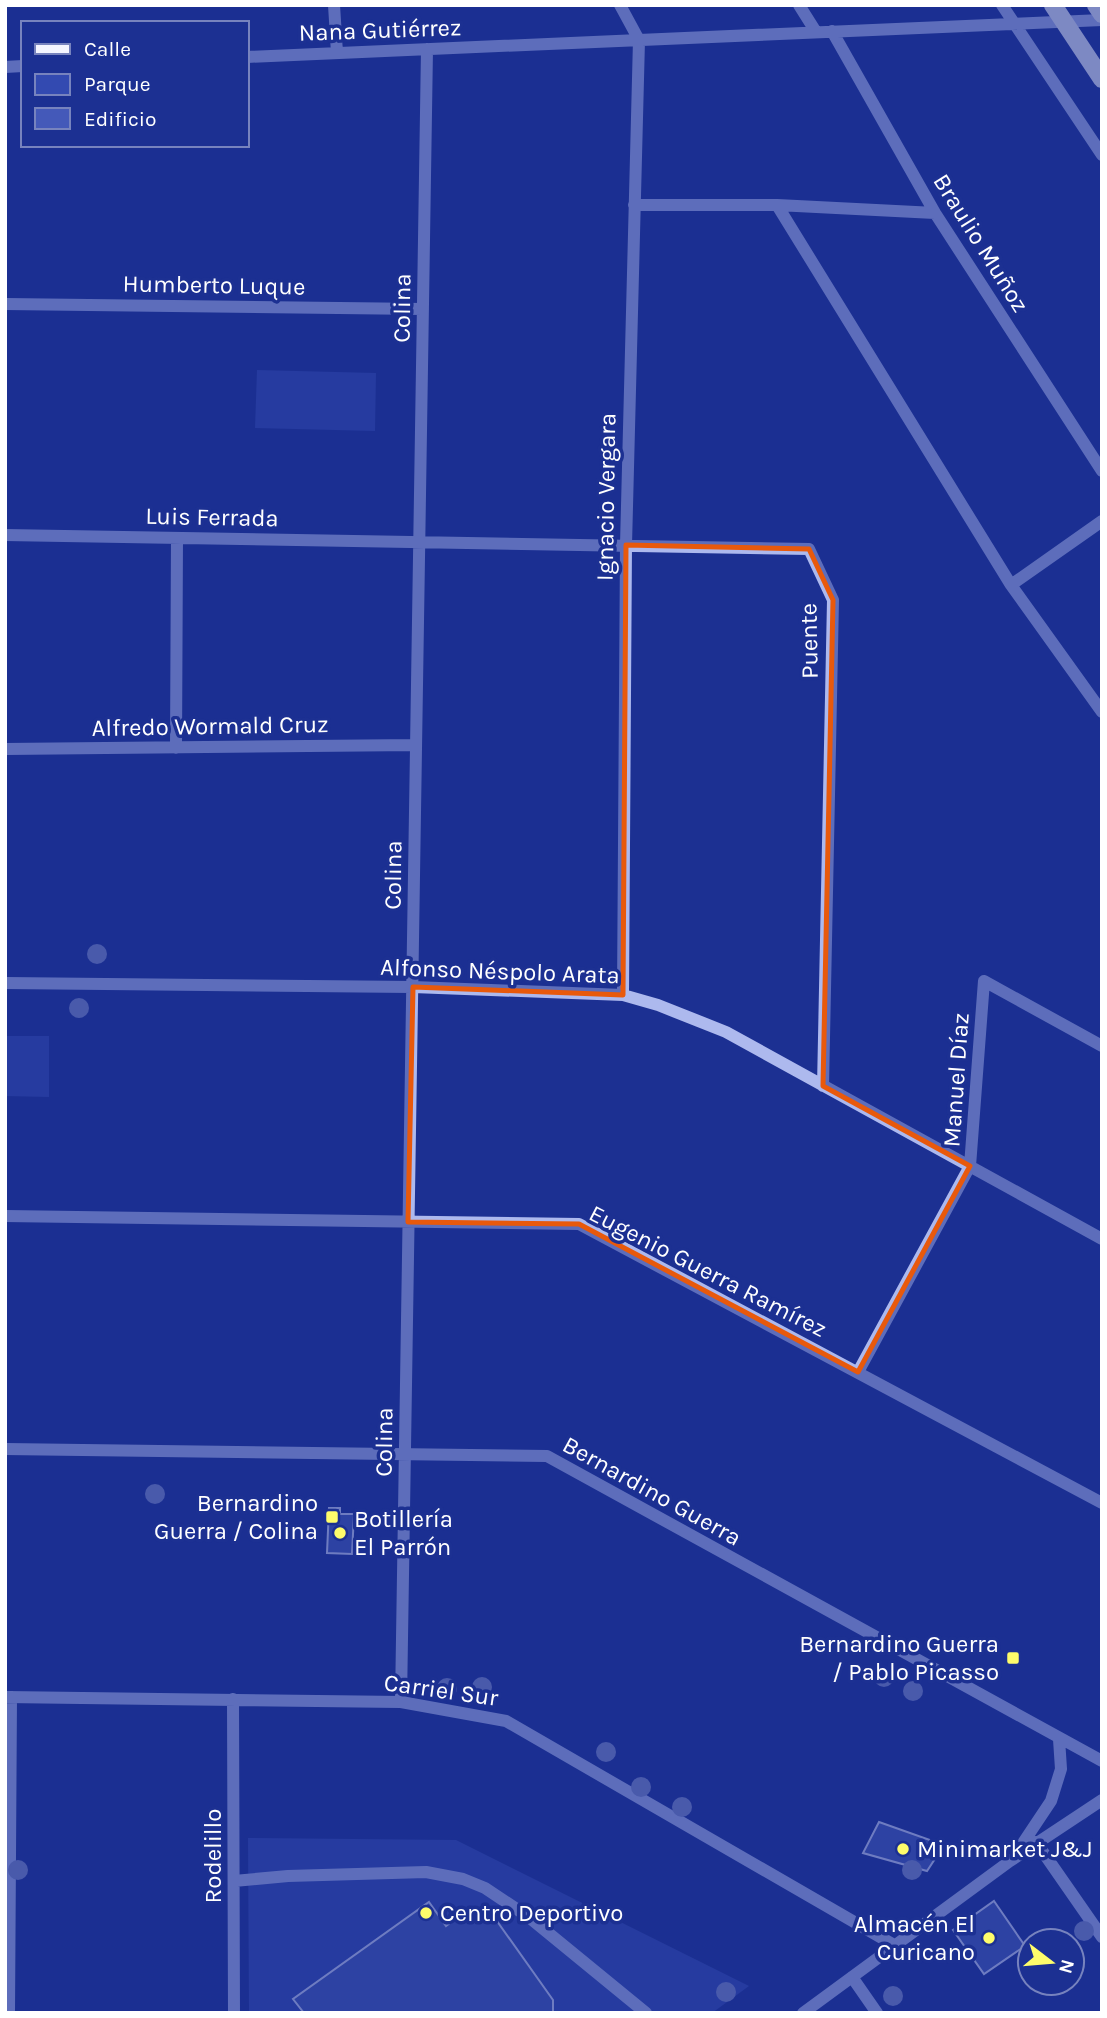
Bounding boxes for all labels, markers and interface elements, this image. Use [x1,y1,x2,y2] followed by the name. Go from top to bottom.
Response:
[298,13,462,47] street label: Nana Gutiérrez
[21,21,248,147] legend
[84,37,131,61] text: Calle
[84,72,151,96] text: Parque
[84,107,157,131] text: Edificio
[927,169,1035,317] street label: Braulio Muñoz
[122,269,306,301] street label: Humberto Luque
[387,273,417,343] street label: Colina
[591,413,621,581] street label: Ignacio Vergara
[145,502,279,532] street label: Luis Ferrada
[794,603,824,679] street label: Puente
[91,710,329,742] street label: Alfredo Wormald Cruz
[378,840,408,910] street label: Colina
[380,953,620,989] street label: Alfonso Néspolo Arata
[937,1012,975,1148] street label: Manuel Díaz
[585,1199,831,1343] street label: Eugenio Guerra Ramírez
[369,1407,399,1477] street label: Colina
[558,1430,746,1552] street label: Bernardino Guerra
[154,1489,318,1545] place label: Bernardino Guerra / Colina
[354,1505,453,1561] place label: Botillería El Parrón
[324,1509,340,1525] marker: Bernardino Guerra / Colina
[332,1525,348,1541] marker: Botillería El Parrón
[799,1630,999,1686] place label: Bernardino Guerra / Pablo Picasso
[1005,1650,1021,1666] marker: Bernardino Guerra / Pablo Picasso
[382,1668,500,1712] street label: Carriel Sur
[199,1809,227,1903] street label: Rodelillo
[917,1835,1092,1863] place label: Minimarket J&J
[895,1841,911,1857] marker: Minimarket J&J
[440,1899,623,1927] place label: Centro Deportivo
[418,1905,434,1921] marker: Centro Deportivo
[854,1910,975,1966] place label: Almacén El Curicano
[1016,1927,1086,1997] north arrow
[981,1930,997,1946] marker: Almacén El Curicano
[1054,1957,1079,1976] text: N

